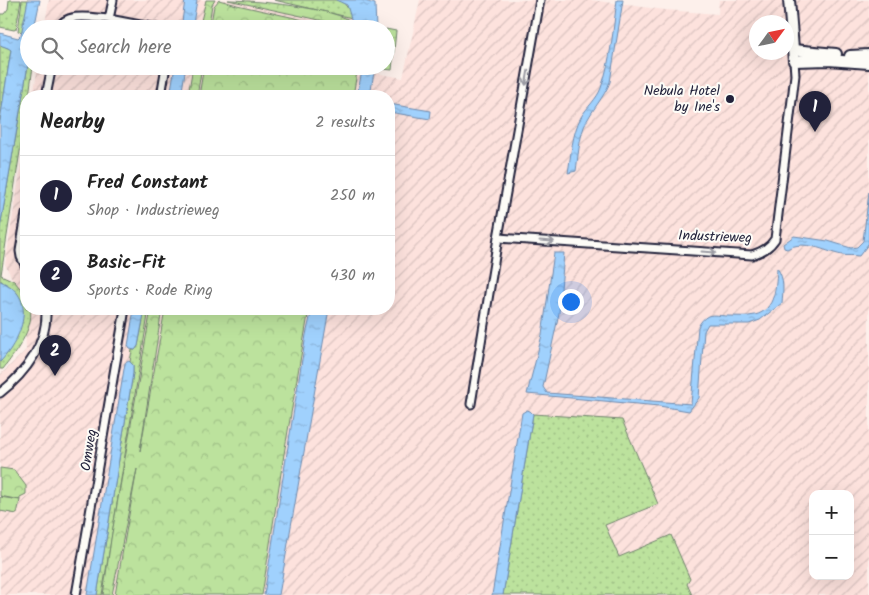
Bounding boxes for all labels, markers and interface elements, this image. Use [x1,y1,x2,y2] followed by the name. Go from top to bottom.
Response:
[749,15,794,60] north arrow
[20,20,395,75] search box
[78,33,172,63] text: Search here
[38,34,66,62] icon: search
[521,70,531,86] one-way arrow
[644,80,721,118] place label: Nebula Hotel by Ine's
[799,91,831,132] pin: 1
[724,93,736,105] marker: Nebula Hotel by Ine's
[40,106,105,139] text: Nearby
[315,110,375,135] text: 2 results
[87,168,208,198] text: Fred Constant
[54,183,58,208] text: 1
[330,183,375,208] text: 250 m
[87,198,220,223] text: Shop · Industrieweg
[678,225,752,249] street label: Industrieweg
[539,236,555,246] one-way arrow
[701,247,717,256] one-way arrow
[87,248,166,278] text: Basic-Fit
[51,263,61,288] text: 2
[330,263,375,288] text: 430 m
[87,278,213,303] text: Sports · Rode Ring
[558,289,584,315] your location
[39,335,71,376] pin: 2
[75,427,103,473] street label: Omweg
[809,490,854,580] map controls
[809,490,854,535] button: +
[809,535,854,580] button: −

